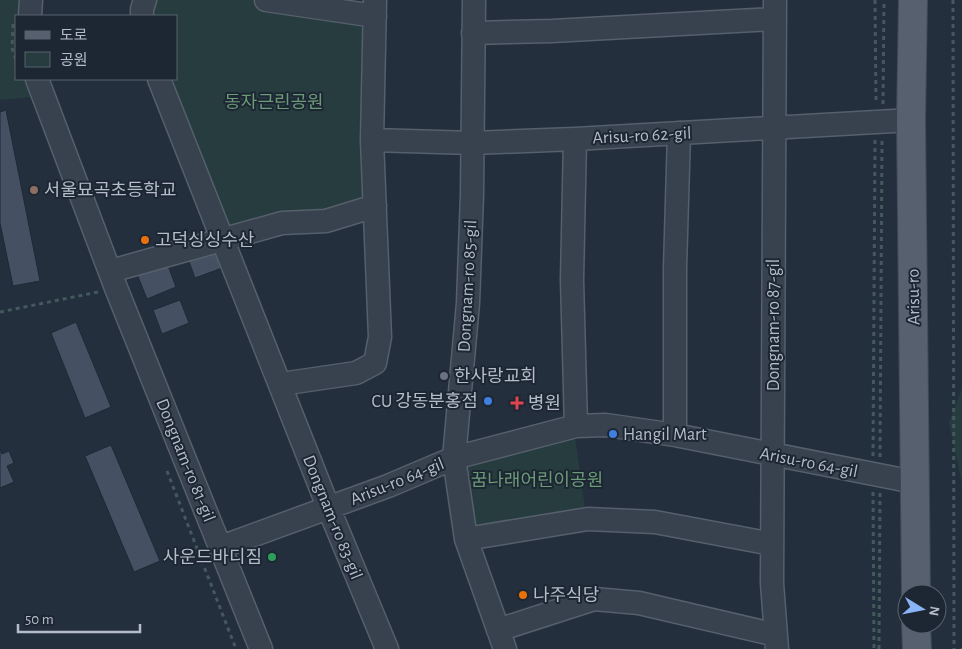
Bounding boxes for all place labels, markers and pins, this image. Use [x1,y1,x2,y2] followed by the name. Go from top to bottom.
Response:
[44,181,176,200] place label: 서울묘곡초등학교
[28,184,40,196] marker: 서울묘곡초등학교
[155,230,254,250] place label: 고덕싱싱수산
[139,234,151,246] marker: 고덕싱싱수산
[454,366,537,386] place label: 한사랑교회
[438,370,450,382] marker: 한사랑교회
[372,391,478,411] place label: CU 강동분홍점
[528,394,561,413] place label: 병원
[482,395,494,407] marker: CU 강동분홍점
[510,396,524,410] marker: 병원
[623,426,707,444] place label: Hangil Mart
[607,428,619,440] marker: Hangil Mart
[163,547,262,567] place label: 사운드바디짐
[266,551,278,563] marker: 사운드바디짐
[533,585,599,605] place label: 나주식당
[517,589,529,601] marker: 나주식당

